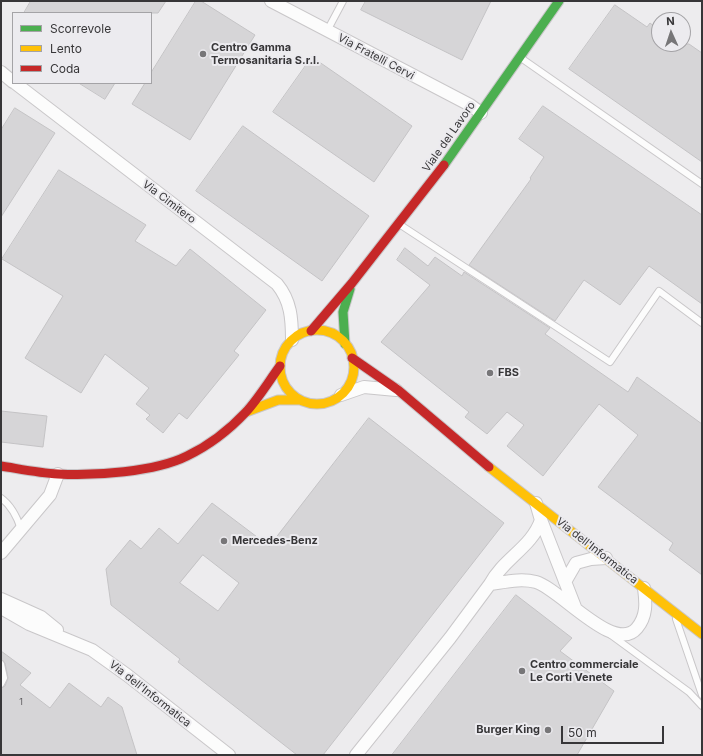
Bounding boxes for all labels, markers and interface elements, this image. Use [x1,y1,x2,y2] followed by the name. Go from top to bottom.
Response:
[12,12,152,84] legend
[651,12,691,52] north arrow
[666,14,675,28] text: N
[50,21,111,36] text: Scorrevole
[336,31,416,83] street label: Via Fratelli Cervi
[50,41,82,56] text: Lento
[211,41,320,67] place label: Centro Gamma Termosanitaria S.r.l.
[198,49,208,59] marker: Centro Gamma Termosanitaria S.r.l.
[50,61,80,76] text: Coda
[420,99,478,175] street label: Viale del Lavoro
[140,178,198,226] street label: Via Cimitero
[498,366,519,380] place label: FBS
[485,368,495,378] marker: FBS
[554,515,640,587] street label: Via dell'Informatica
[232,534,318,548] place label: Mercedes-Benz
[219,536,229,546] marker: Mercedes-Benz
[107,658,193,730] street label: Via dell'Informatica
[530,658,639,684] place label: Centro commerciale Le Corti Venete
[517,666,527,676] marker: Centro commerciale Le Corti Venete
[19,697,23,707] house number: 1
[563,718,666,744] scale bar
[476,723,540,737] place label: Burger King
[543,725,553,735] marker: Burger King
[568,725,597,740] text: 50 m

